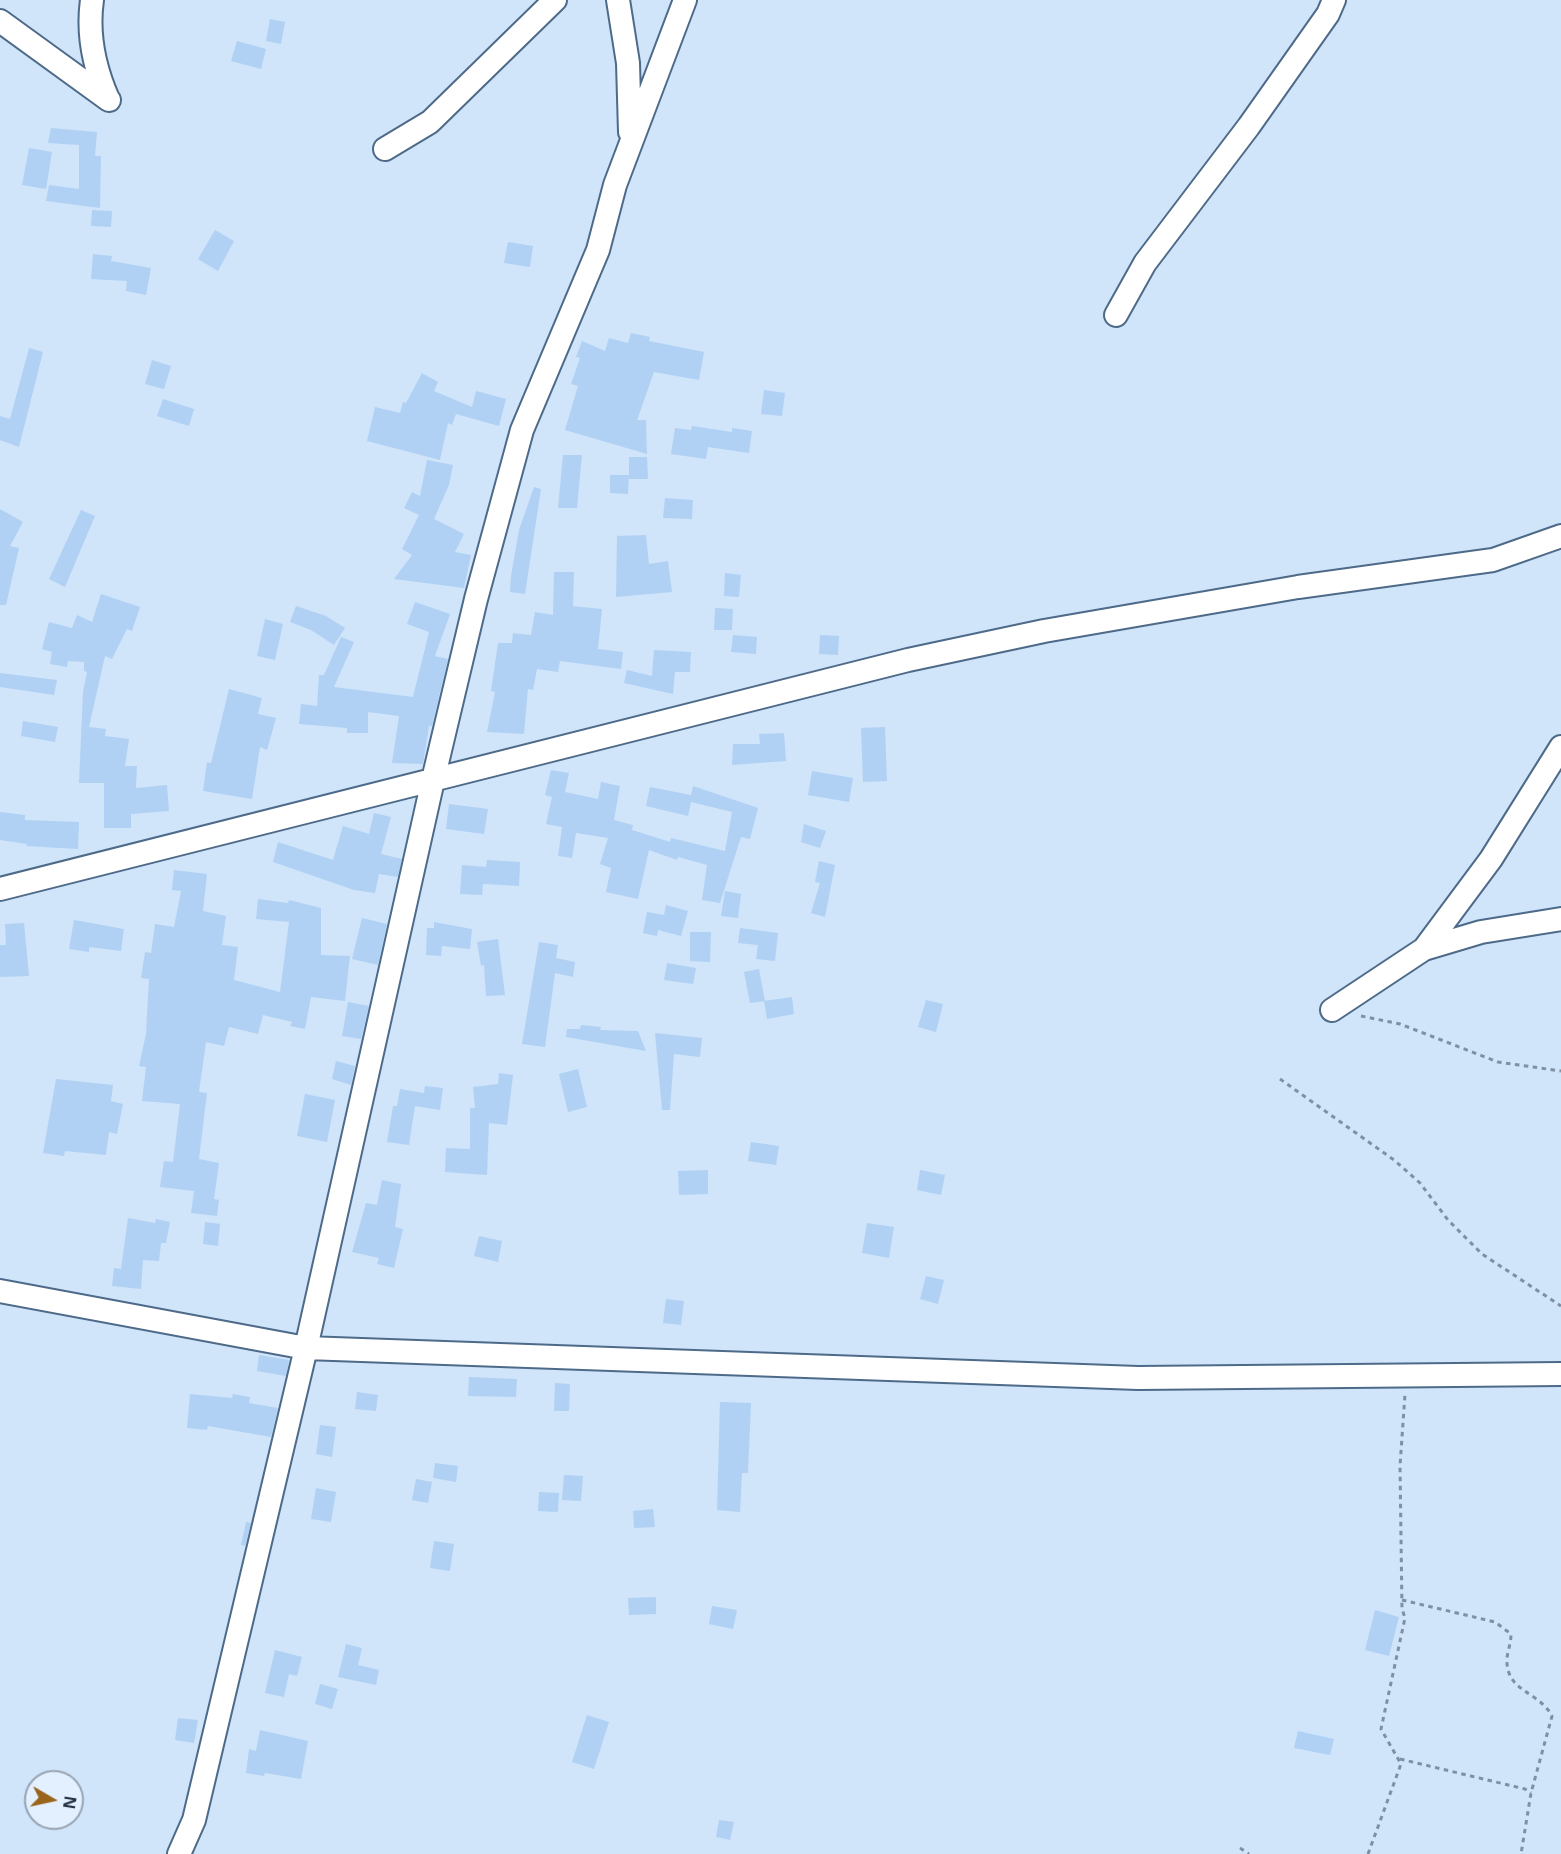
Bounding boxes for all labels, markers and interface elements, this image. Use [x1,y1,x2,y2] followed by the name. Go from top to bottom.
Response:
[24,1770,84,1830] north arrow
[58,1794,82,1811] text: N

